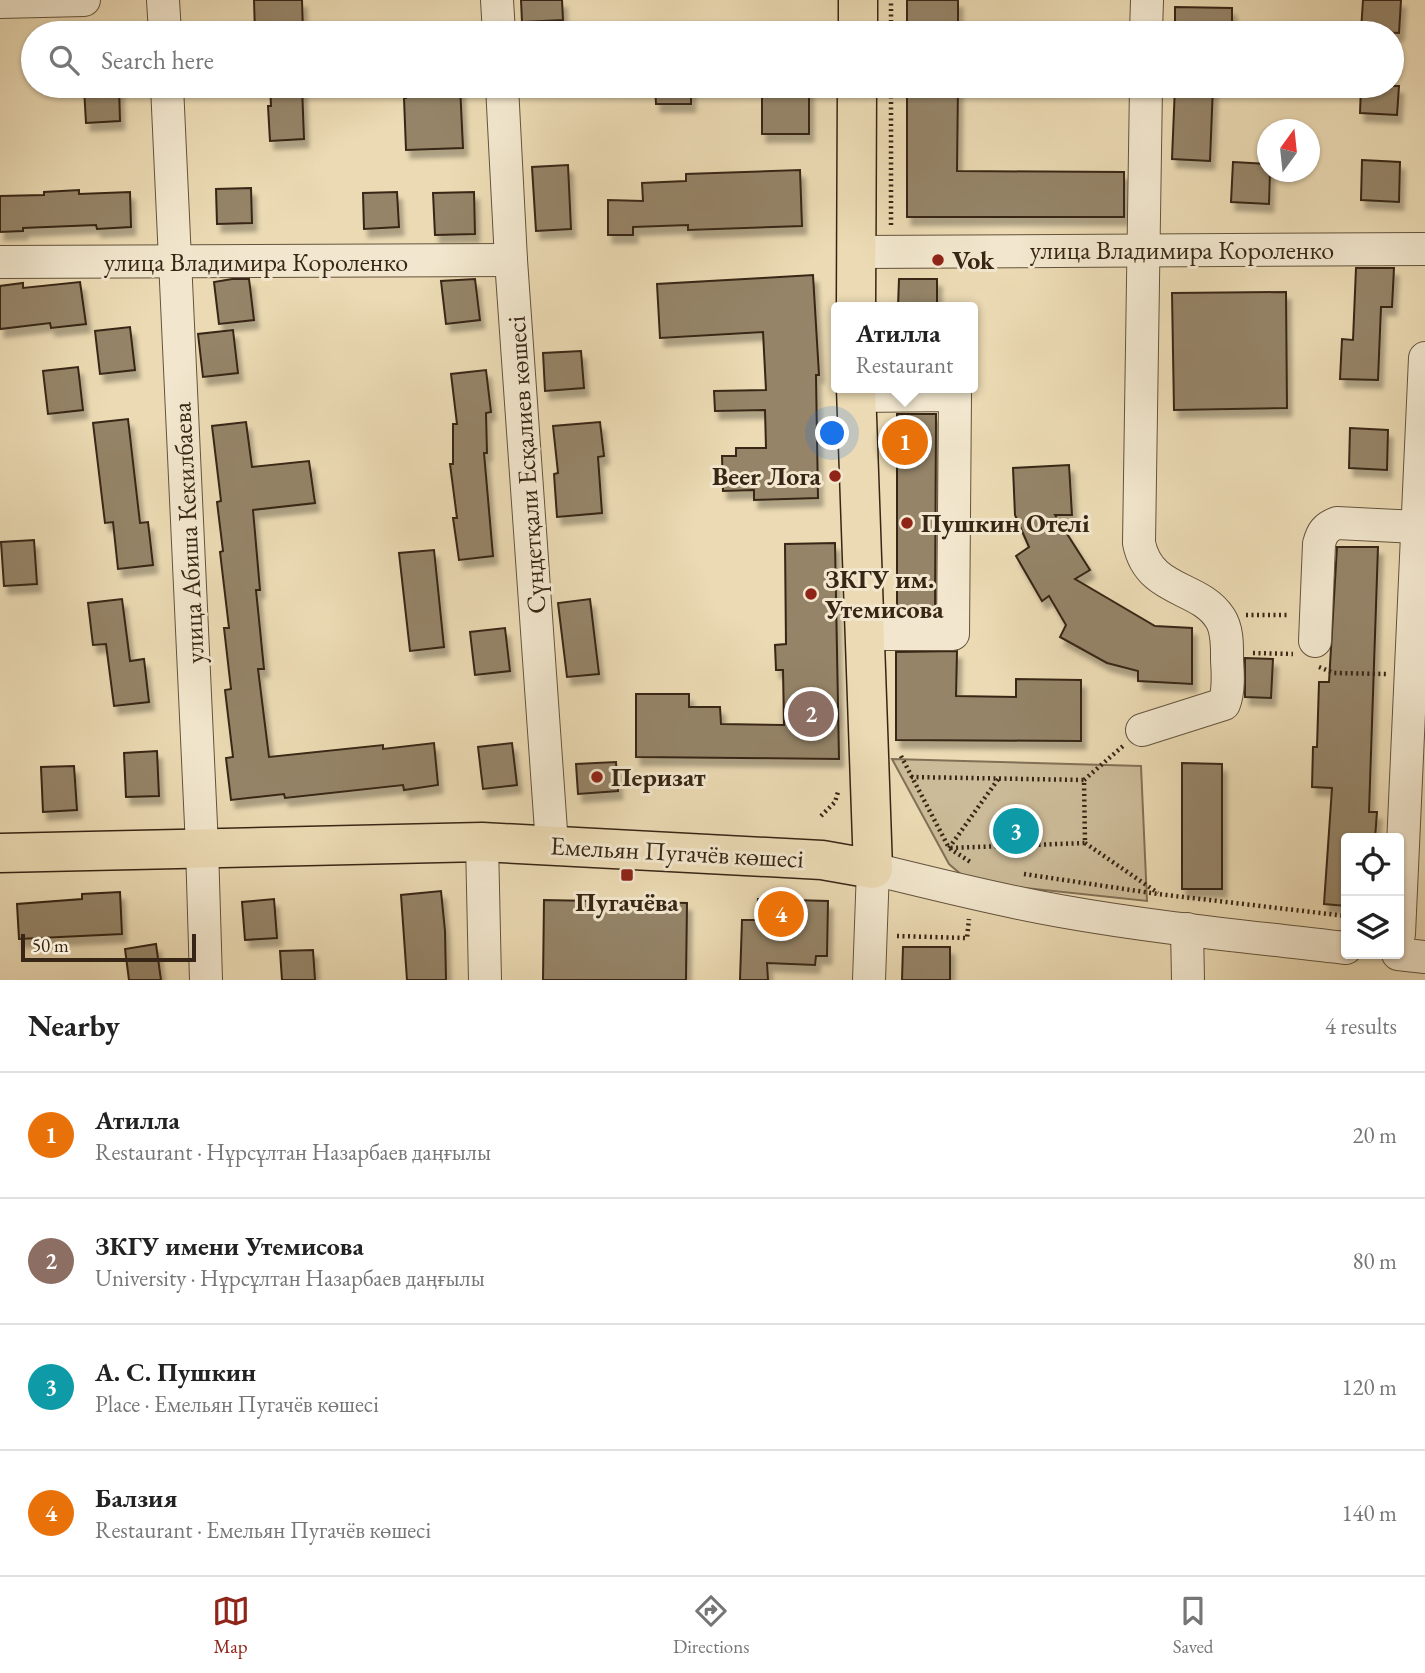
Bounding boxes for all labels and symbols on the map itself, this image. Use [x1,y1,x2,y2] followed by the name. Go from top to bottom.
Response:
[1257,119,1320,182] north arrow
[1030,233,1334,267] street label: улица Владимира Короленко
[952,243,995,277] place label: Vok
[104,245,408,279] street label: улица Владимира Короленко
[930,252,946,268] marker: Vok
[499,315,553,615] street label: Сүндетқали Есқалиев көшесі
[164,401,212,665] street label: улица Абиша Кекилбаева
[815,416,849,450] your location
[882,416,928,468] pin: 1
[712,459,822,493] place label: Beer Лога
[827,468,843,484] marker: Beer Лога
[921,506,1090,540] place label: Пушкин Отелі
[899,515,915,531] marker: Пушкин Отелі
[824,562,944,626] place label: ЗКГУ им. Утемисова
[803,586,819,602] marker: ЗКГУ им. Утемисова
[788,688,834,740] pin: 2
[611,760,706,794] place label: Перизат
[589,769,605,785] marker: Перизат
[993,805,1039,857] pin: 3
[549,828,805,876] street label: Емельян Пугачёв көшесі
[619,867,635,883] marker: Пугачёва
[575,885,679,919] place label: Пугачёва
[758,888,804,940] pin: 4
[21,931,196,963] scale bar

